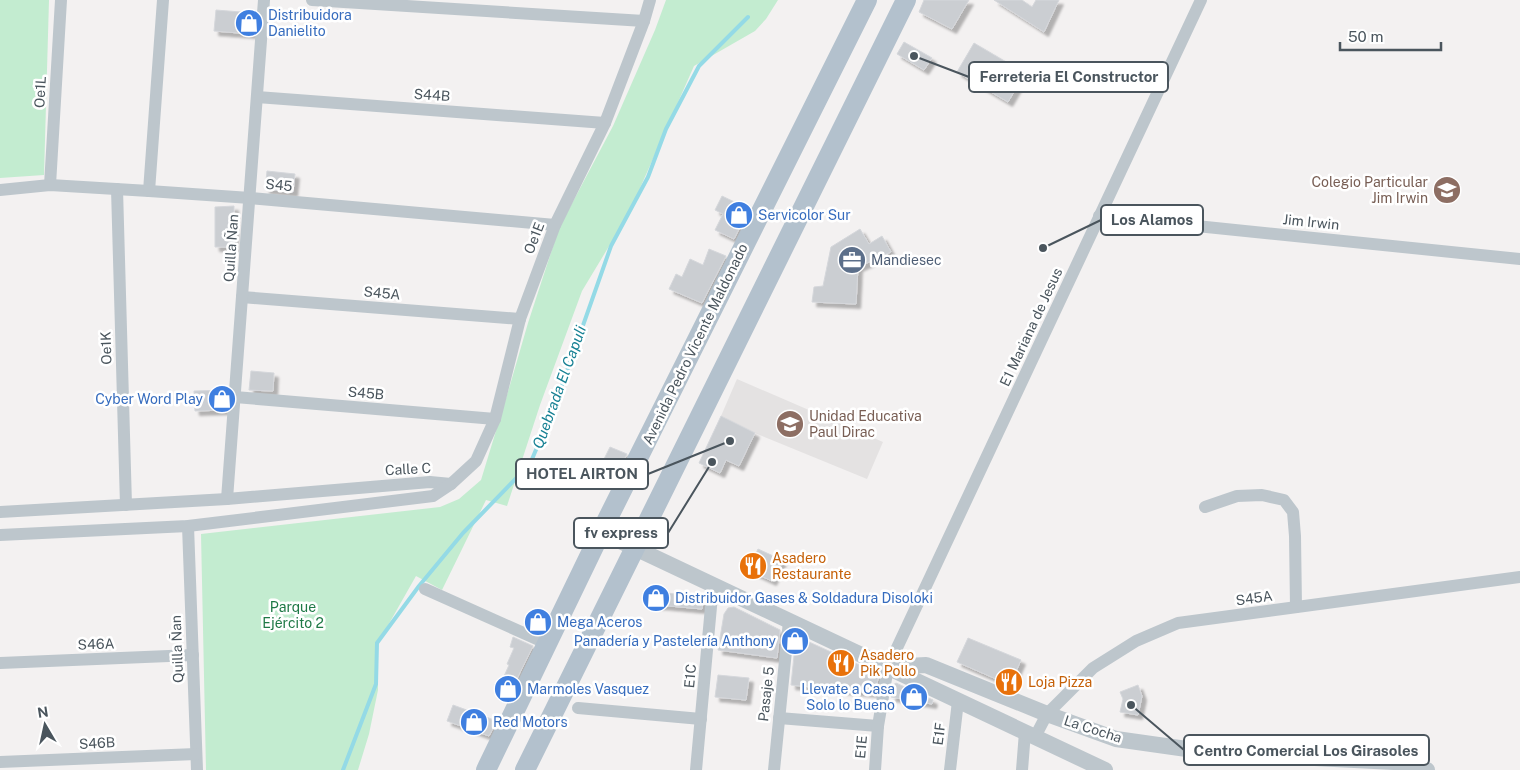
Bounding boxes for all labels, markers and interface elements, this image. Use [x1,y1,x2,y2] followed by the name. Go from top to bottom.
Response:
[268,7,352,39] place label: Distribuidora Danielito
[234,8,264,38] shop icon: Distribuidora Danielito
[1340,20,1441,52] scale bar
[1348,28,1383,45] text: 50 m
[969,62,1168,92] callout: Ferreteria El Constructor
[980,68,1158,85] text: Ferreteria El Constructor
[31,76,49,108] street label: Oe1L
[413,86,451,104] street label: S44B
[1311,174,1428,206] place label: Colegio Particular Jim Irwin
[1432,175,1462,205] school or university icon: Colegio Particular Jim Irwin
[265,176,293,194] street label: S45
[724,200,754,230] shop icon: Servicolor Sur
[1101,205,1203,235] callout: Los Alamos
[758,207,851,223] place label: Servicolor Sur
[1111,211,1193,228] text: Los Alamos
[1282,211,1340,233] street label: Jim Irwin
[220,213,241,282] street label: Quilla Ñan
[521,220,547,256] street label: Oe1E
[639,241,751,447] street label: Avenida Pedro Vicente Maldonado
[837,245,867,275] office icon: Mandiesec
[871,252,942,268] place label: Mandiesec
[997,265,1065,389] street label: E1 Mariana de Jesus
[363,283,401,303] street label: S45A
[529,323,589,451] water label: Quebrada El Capuli
[97,331,115,365] street label: Oe1K
[347,383,385,403] street label: S45B
[207,384,237,414] shop icon: Cyber Word Play
[95,391,204,407] place label: Cyber Word Play
[809,408,922,440] place label: Unidad Educativa Paul Dirac
[775,409,805,439] school or university icon: Unidad Educativa Paul Dirac
[516,459,648,489] callout: HOTEL AIRTON
[385,460,431,478] street label: Calle C
[526,465,638,482] text: HOTEL AIRTON
[574,518,668,548] callout: fv express
[584,524,658,541] text: fv express
[772,550,851,582] place label: Asadero Restaurante
[738,551,768,581] restaurant icon: Asadero Restaurante
[641,583,671,613] shop icon: Distribuidor Gases & Soldadura Disoloki
[1235,587,1273,608] street label: S45A
[675,590,933,606] place label: Distribuidor Gases & Soldadura Disoloki
[262,599,324,631] park label: Parque Ejército 2
[523,607,553,637] shop icon: Mega Aceros
[557,614,642,630] place label: Mega Aceros
[167,615,186,683] street label: Quilla Ñan
[780,626,810,656] shop icon: Panadería y Pastelería Anthony
[574,633,777,649] place label: Panadería y Pastelería Anthony
[77,635,115,653] street label: S46A
[860,647,916,679] place label: Asadero Pik Pollo
[826,648,856,678] restaurant icon: Asadero Pik Pollo
[681,663,699,689] street label: E1C
[755,666,777,722] street label: Pasaje 5
[994,667,1024,697] restaurant icon: Loja Pizza
[493,674,523,704] shop icon: Marmoles Vasquez
[1028,674,1092,690] place label: Loja Pizza
[527,681,649,697] place label: Marmoles Vasquez
[801,681,895,713] place label: Llevate a Casa Solo lo Bueno
[899,682,929,712] shop icon: Llevate a Casa Solo lo Bueno
[20,700,70,750] north arrow
[36,703,50,721] text: N
[459,707,489,737] shop icon: Red Motors
[1062,712,1124,746] street label: La Cocha
[493,714,568,730] place label: Red Motors
[930,722,948,746] street label: E1F
[78,734,116,752] street label: S46B
[852,735,870,759] street label: E1E
[1184,735,1429,765] callout: Centro Comercial Los Girasoles
[1194,742,1419,759] text: Centro Comercial Los Girasoles

